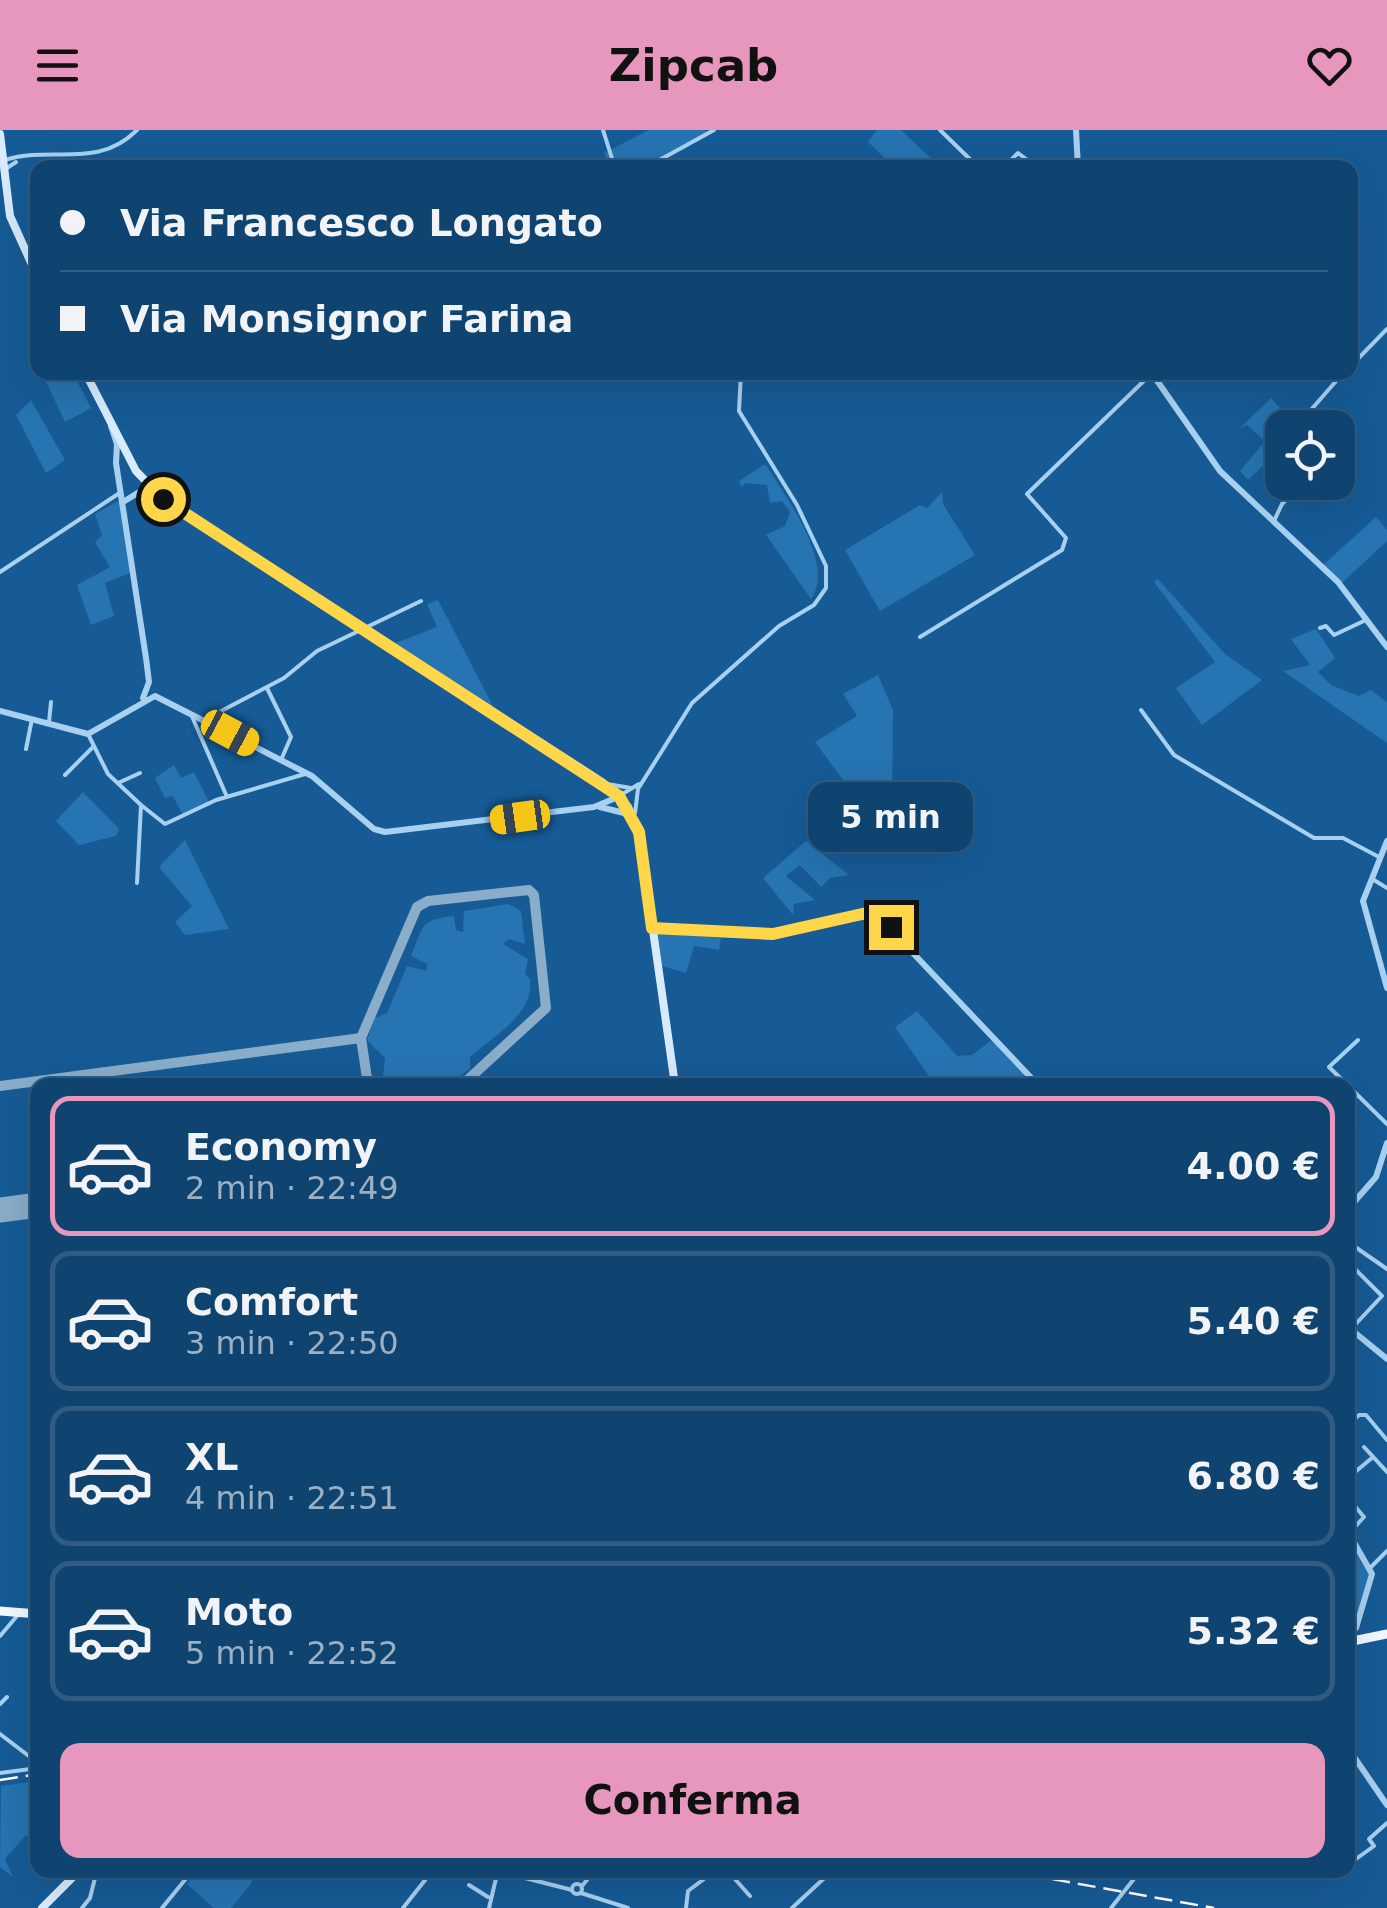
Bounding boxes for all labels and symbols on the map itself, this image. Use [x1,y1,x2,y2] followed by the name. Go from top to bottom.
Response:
[141,477,186,522] route start
[196,706,264,760] car
[808,782,974,852] callout: 5 min
[488,798,552,836] car
[869,905,914,950] route end

